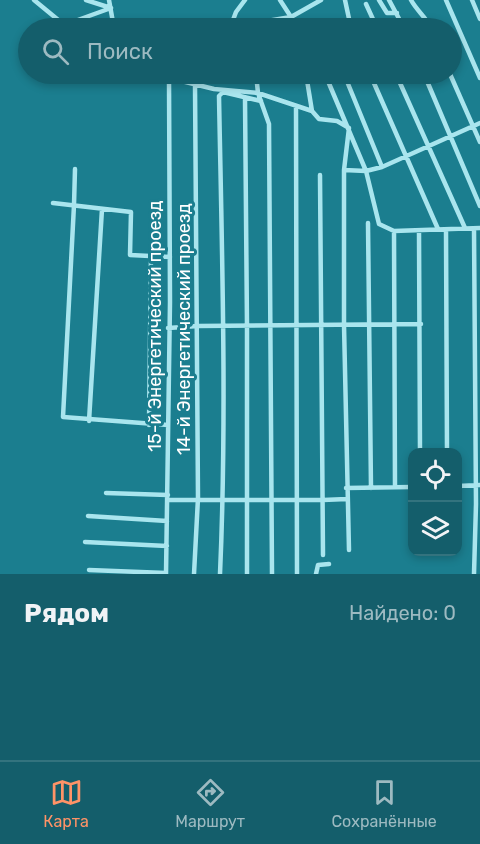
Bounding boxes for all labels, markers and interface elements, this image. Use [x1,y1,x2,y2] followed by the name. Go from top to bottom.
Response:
[18,18,462,84] search box
[39,35,72,68] icon: search
[87,38,153,65] text: Поиск
[144,200,166,452] street label: 15-й Энергетический проезд
[173,203,195,455] street label: 14-й Энергетический проезд
[408,448,462,556] map controls
[408,448,462,502] button: locate
[408,502,462,556] button: layers
[24,598,109,629] text: Рядом
[349,601,456,625] text: Найдено: 0
[43,776,89,831] tab: Карта
[175,776,245,831] tab: Маршрут
[331,776,437,831] tab: Сохранённые

